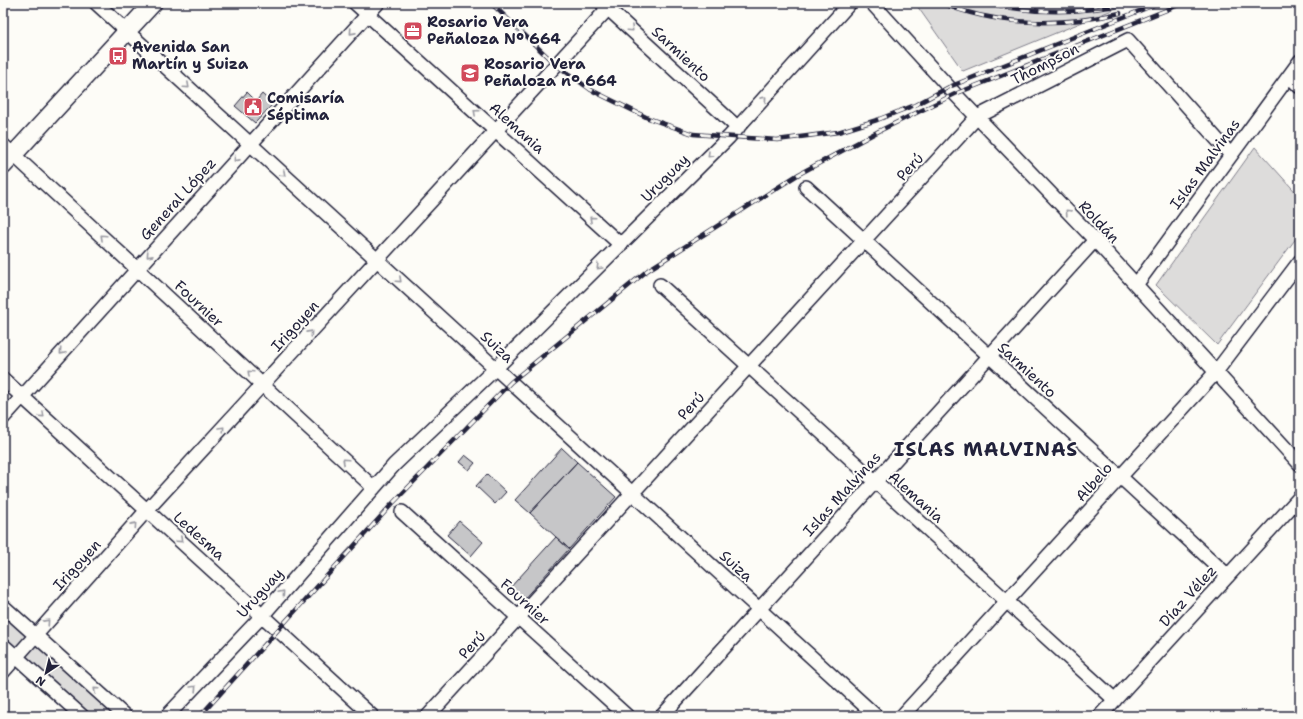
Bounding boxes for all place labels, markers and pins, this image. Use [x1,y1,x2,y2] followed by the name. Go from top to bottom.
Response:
[427,12,561,49] place label: Rosario Vera Peñaloza Nº 664
[402,20,424,42] office icon: Rosario Vera Peñaloza Nº 664
[132,37,249,74] place label: Avenida San Martín y Suiza
[107,45,129,67] bus stop icon: Avenida San Martín y Suiza
[484,54,617,91] place label: Rosario Vera Peñaloza n° 664
[459,62,481,84] school or university icon: Rosario Vera Peñaloza n° 664
[267,88,345,125] place label: Comisaría Séptima
[242,96,264,118] public building icon: Comisaría Séptima

